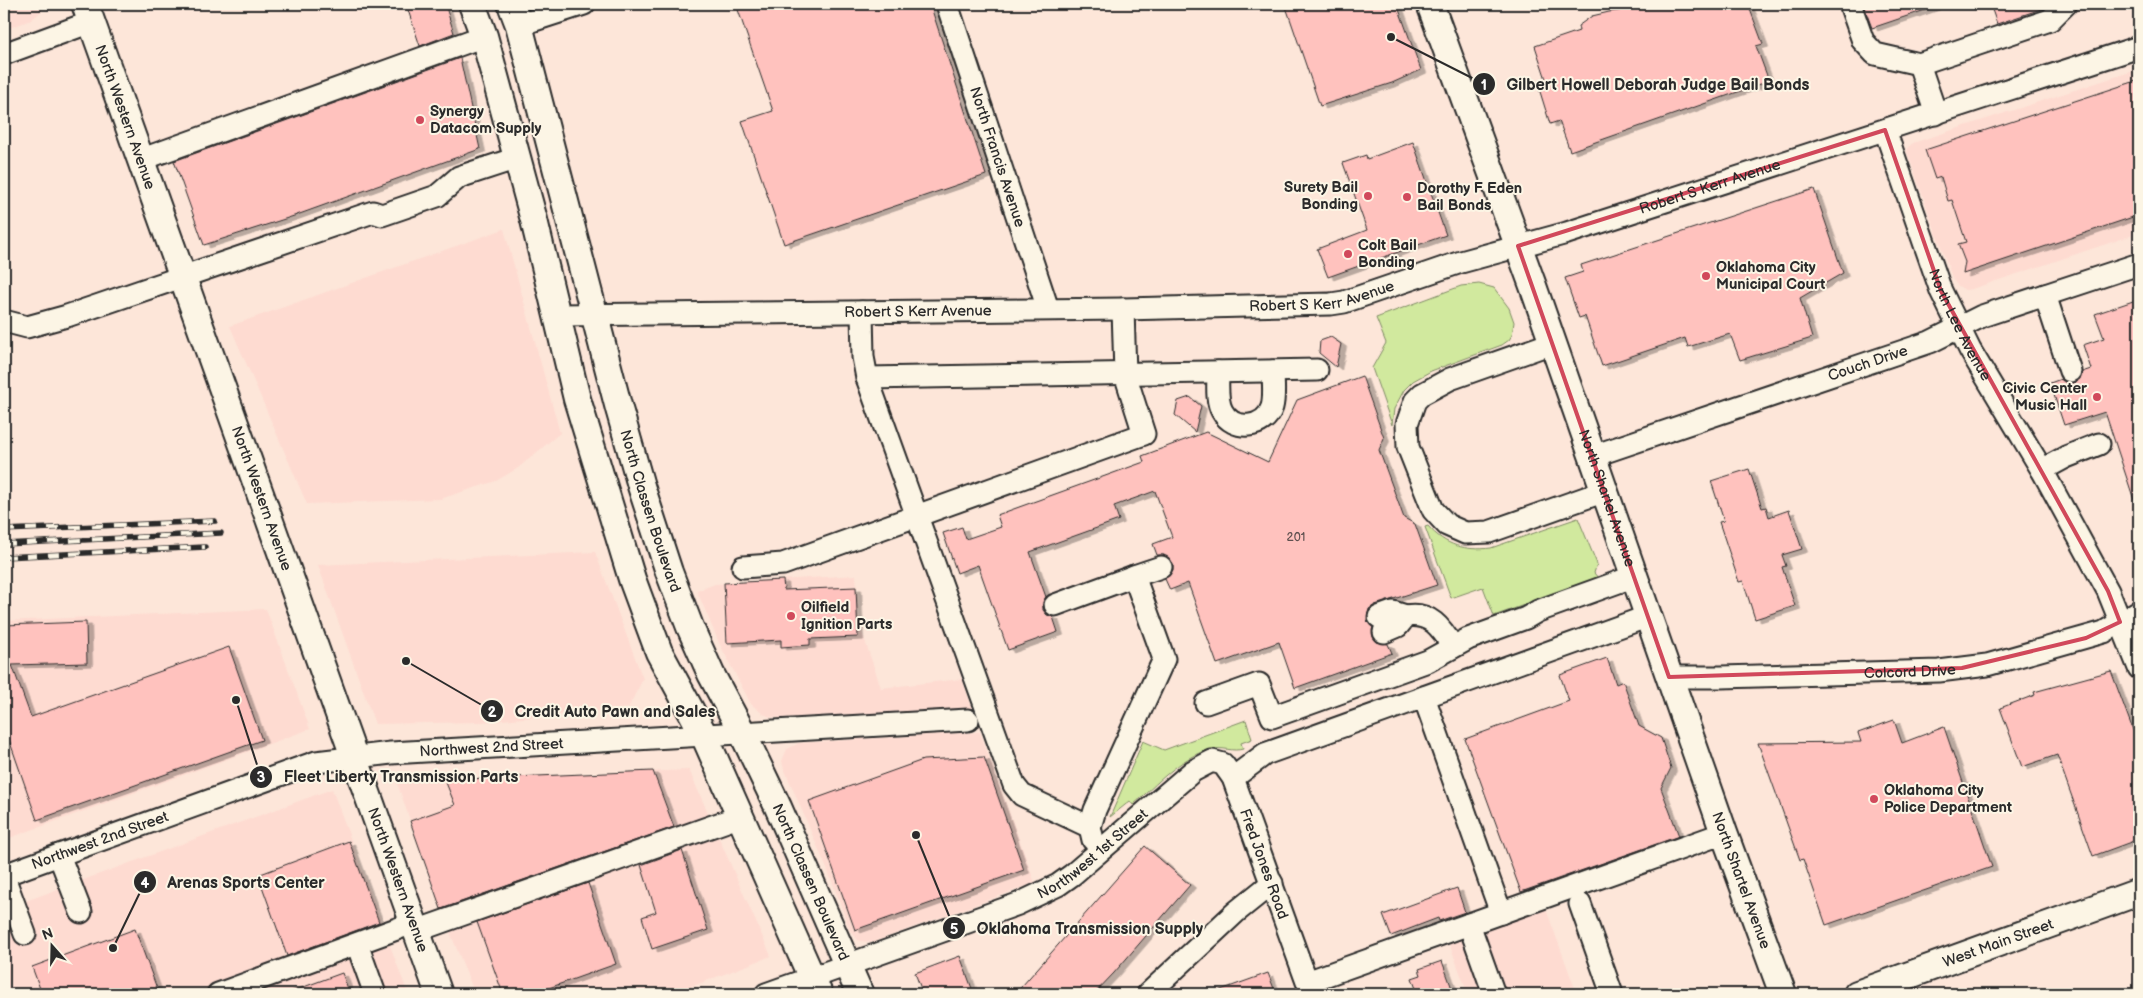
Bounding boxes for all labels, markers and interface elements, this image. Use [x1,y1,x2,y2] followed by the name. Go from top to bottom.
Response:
[91,42,160,192] street label: North Western Avenue
[1471,69,1819,100] callout: Gilbert Howell Deborah Judge Bail Bonds
[1481,76,1487,95] text: 1
[1507,76,1810,95] text: Gilbert Howell Deborah Judge Bail Bonds
[966,84,1030,230] street label: North Francis Avenue
[430,102,542,138] place label: Synergy Datacom Supply
[414,114,426,126] marker: Synergy Datacom Supply
[1637,155,1783,218] street label: Robert S Kerr Avenue
[1284,178,1358,214] place label: Surety Bail Bonding
[1417,179,1522,215] place label: Dorothy F Eden Bail Bonds
[1362,190,1374,202] marker: Surety Bail Bonding
[1401,191,1413,203] marker: Dorothy F Eden Bail Bonds
[1358,236,1417,272] place label: Colt Bail Bonding
[1342,248,1354,260] marker: Colt Bail Bonding
[1716,258,1825,294] place label: Oklahoma City Municipal Court
[1925,266,1996,384] street label: North Lee Avenue
[1700,270,1712,282] marker: Oklahoma City Municipal Court
[1249,276,1397,315] street label: Robert S Kerr Avenue
[844,301,992,321] street label: Robert S Kerr Avenue
[1825,341,1910,385] street label: Couch Drive
[2003,379,2088,415] place label: Civic Center Music Hall
[2091,391,2103,403] marker: Civic Center Music Hall
[227,423,296,573] street label: North Western Avenue
[1574,427,1640,570] street label: North Shartel Avenue
[616,428,685,595] street label: North Classen Boulevard
[1287,530,1305,545] house number: 201
[801,598,892,634] place label: Oilfield Ignition Parts
[785,610,797,622] marker: Oilfield Ignition Parts
[1864,659,1957,683] street label: Colcord Drive
[479,696,725,727] callout: Credit Auto Pawn and Sales
[488,703,497,722] text: 2
[515,703,715,722] text: Credit Auto Pawn and Sales
[419,734,564,761] street label: Northwest 2nd Street
[249,761,529,792] callout: Fleet Liberty Transmission Parts
[257,768,266,787] text: 3
[284,768,518,787] text: Fleet Liberty Transmission Parts
[1884,781,2012,817] place label: Oklahoma City Police Department
[1868,793,1880,805] marker: Oklahoma City Police Department
[768,801,854,963] street label: North Classen Boulevard
[1034,804,1152,903] street label: Northwest 1st Street
[364,805,433,955] street label: North Western Avenue
[1235,806,1293,922] street label: Fred Jones Road
[29,807,171,874] street label: Northwest 2nd Street
[1708,809,1775,951] street label: North Shartel Avenue
[133,867,335,898] callout: Arenas Sports Center
[141,874,150,893] text: 4
[166,874,325,893] text: Arenas Sports Center
[941,913,1213,944] callout: Oklahoma Transmission Supply
[1940,914,2056,972] street label: West Main Street
[28,920,78,970] north arrow
[950,920,959,939] text: 5
[977,920,1204,939] text: Oklahoma Transmission Supply
[40,924,56,944] text: N

